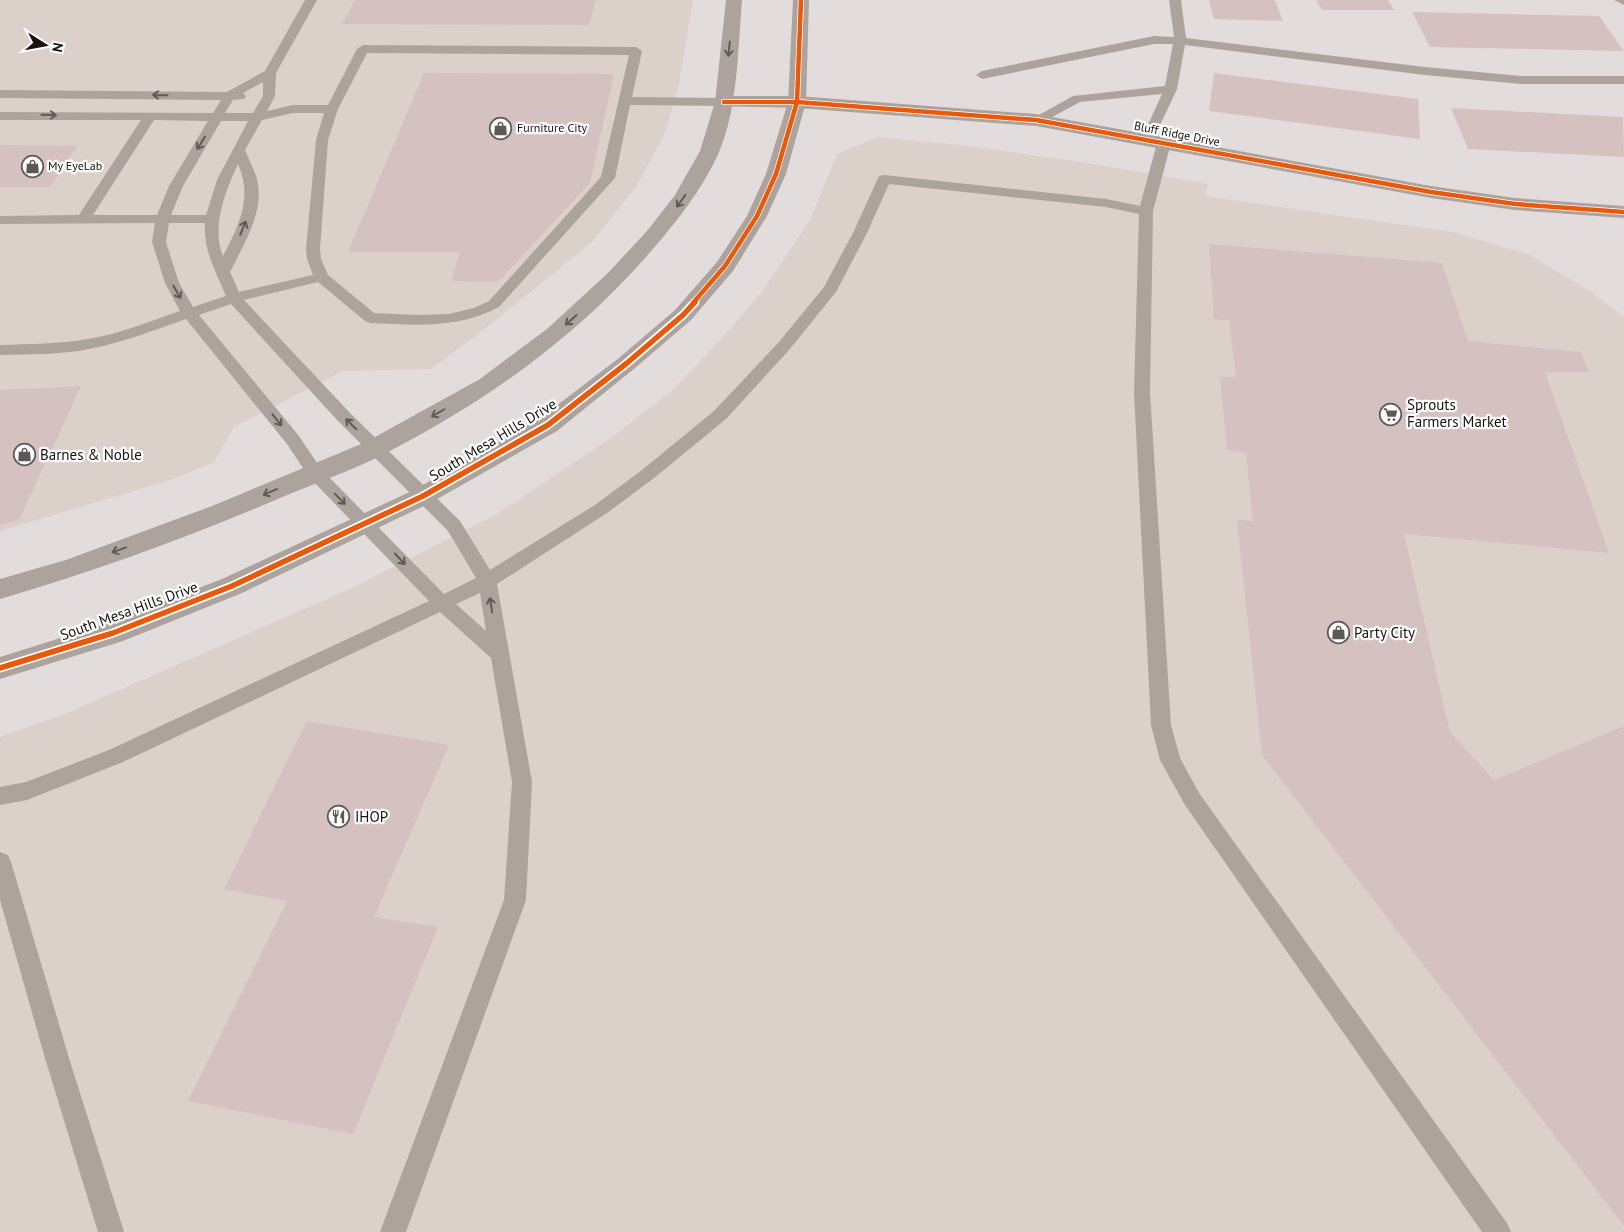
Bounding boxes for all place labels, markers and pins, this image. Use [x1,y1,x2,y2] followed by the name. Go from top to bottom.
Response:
[489,116,513,140] shop icon: Furniture City
[517,120,588,135] place label: Furniture City
[20,154,44,178] shop icon: My EyeLab
[48,158,102,173] place label: My EyeLab
[1407,395,1507,431] place label: Sprouts Farmers Market
[1379,402,1403,426] supermarket icon: Sprouts Farmers Market
[12,443,36,467] shop icon: Barnes & Noble
[40,445,142,464] place label: Barnes & Noble
[1326,621,1350,645] shop icon: Party City
[1354,623,1415,642] place label: Party City
[327,805,351,829] restaurant icon: IHOP
[355,807,388,826] place label: IHOP

